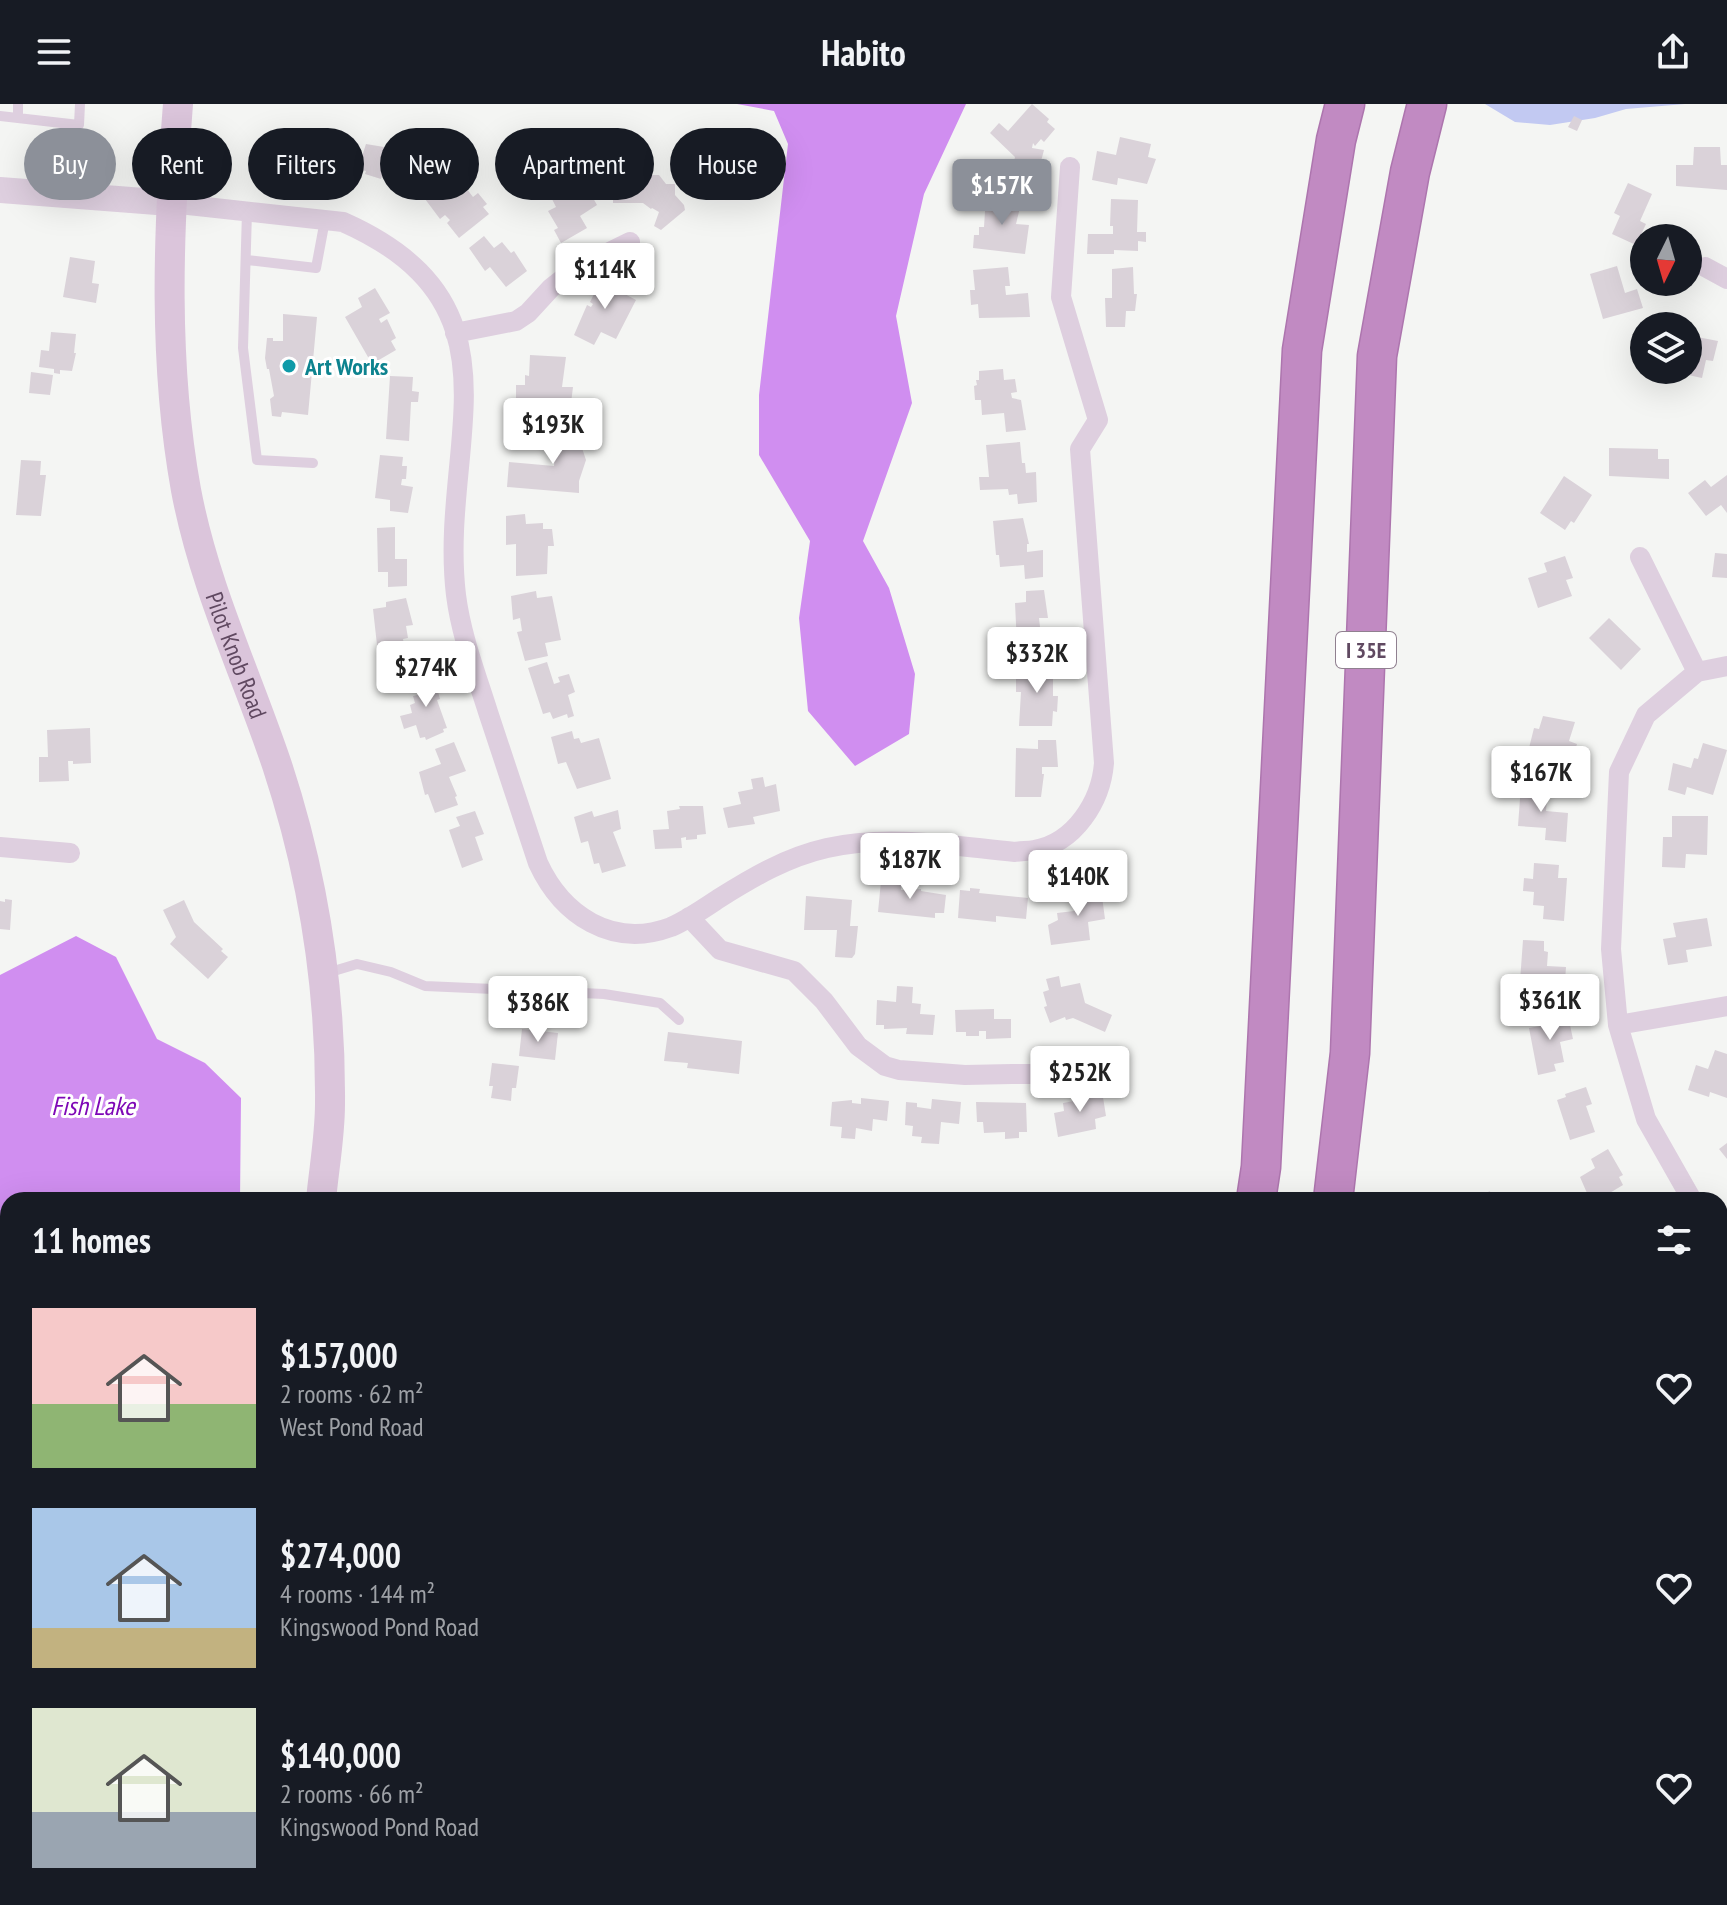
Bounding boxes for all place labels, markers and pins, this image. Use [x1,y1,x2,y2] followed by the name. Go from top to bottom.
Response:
[946,159,1058,227] pin: $157K
[549,243,661,311] pin: $114K
[304,351,388,382] place label: Art Works
[280,357,298,375] marker: Art Works
[497,398,609,466] pin: $193K
[981,627,1093,695] pin: $332K
[370,641,482,709] pin: $274K
[1485,746,1597,814] pin: $167K
[854,833,966,901] pin: $187K
[1022,850,1134,918] pin: $140K
[1494,974,1606,1042] pin: $361K
[482,976,594,1044] pin: $386K
[1024,1046,1136,1114] pin: $252K

